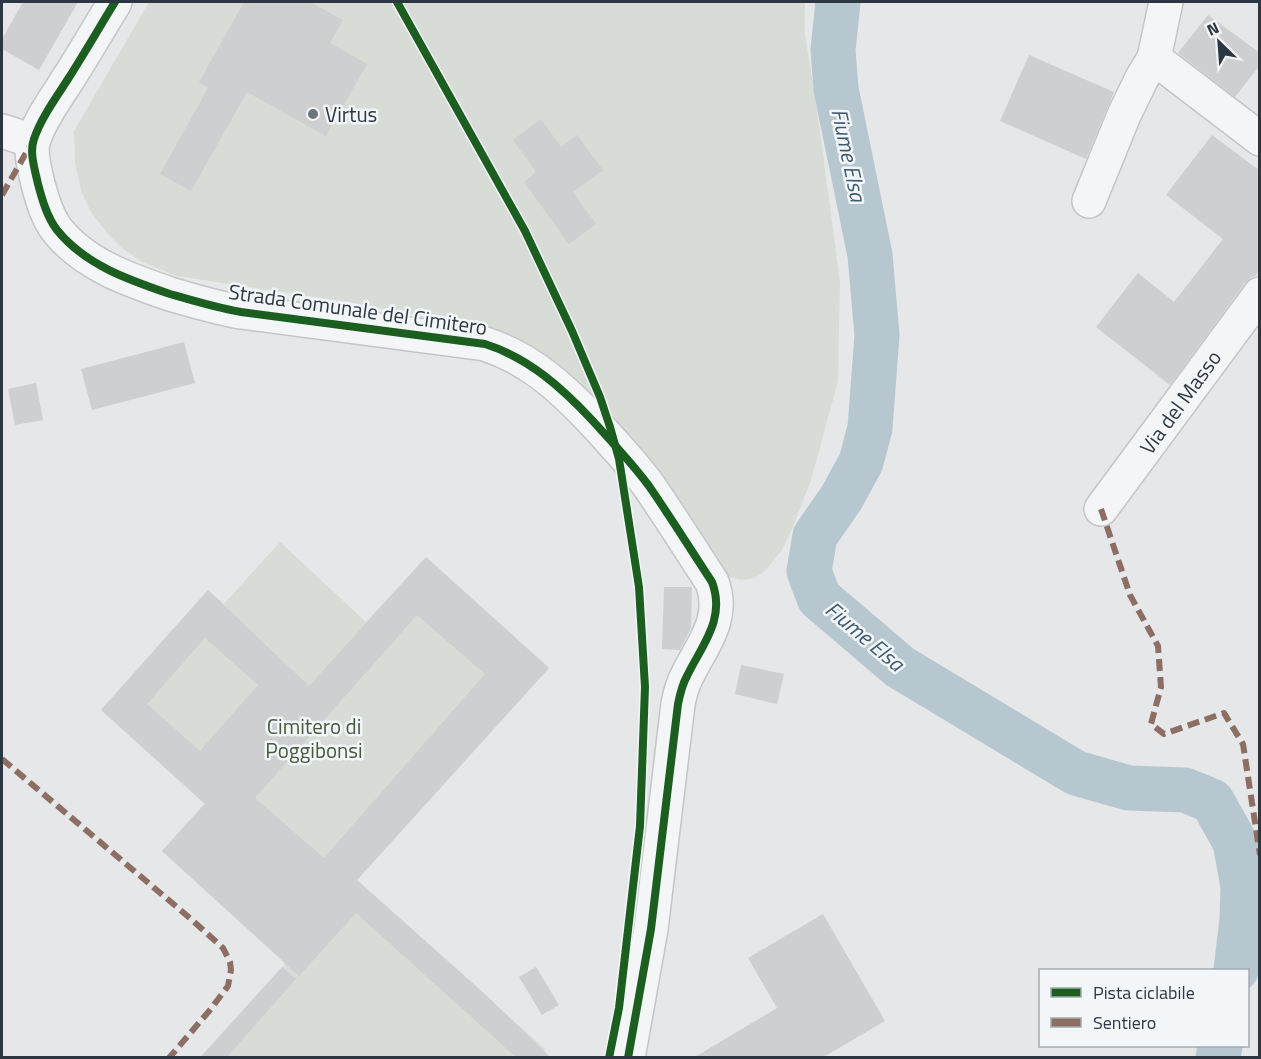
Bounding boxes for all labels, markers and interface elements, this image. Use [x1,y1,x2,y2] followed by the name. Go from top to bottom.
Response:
[1189,12,1249,72] north arrow
[1203,15,1223,42] text: N
[325,98,377,130] place label: Virtus
[823,105,876,207] water label: Fiume Elsa
[306,107,320,121] marker: Virtus
[227,275,489,343] street label: Strada Comunale del Cimitero
[1131,343,1229,461] street label: Via del Masso
[818,593,914,681] water label: Fiume Elsa
[265,710,363,766] park label: Cimitero di Poggibonsi
[1039,969,1249,1047] legend
[1093,979,1195,1006] text: Pista ciclabile
[1093,1009,1156,1036] text: Sentiero

